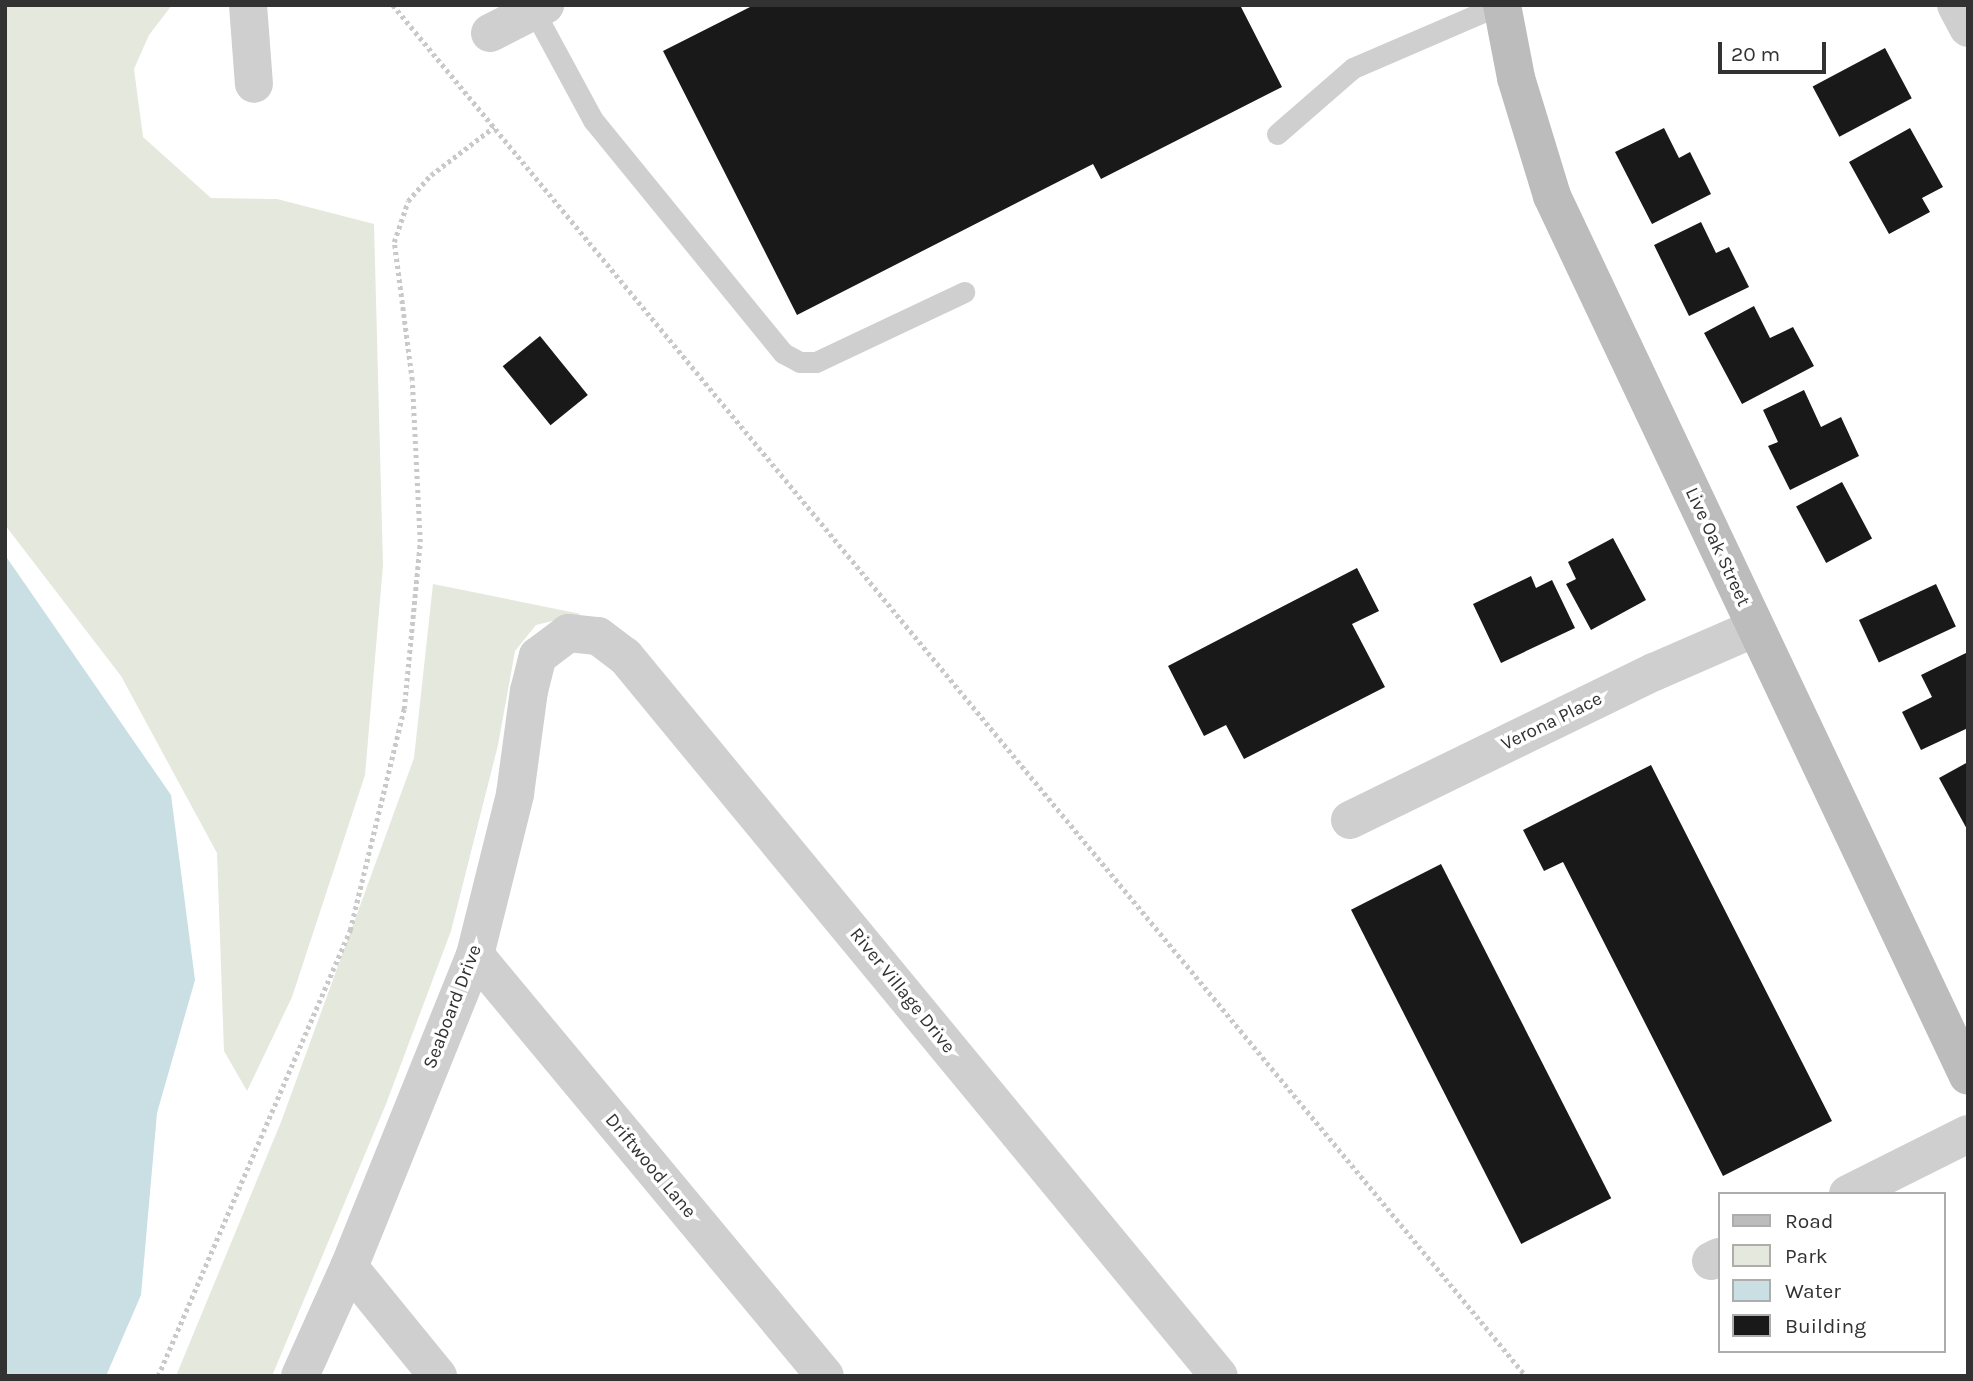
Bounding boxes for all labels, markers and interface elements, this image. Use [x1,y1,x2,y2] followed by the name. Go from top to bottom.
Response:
[1721,28,1829,72] scale bar
[1731,42,1780,66] text: 20 m
[1680,484,1754,610] street label: Live Oak Street
[1498,688,1606,756] street label: Verona Place
[844,924,960,1058] street label: River Village Drive
[419,942,487,1072] street label: Seaboard Drive
[600,1109,700,1223] street label: Driftwood Lane
[1717,1192,1945,1353] legend
[1785,1209,1833,1233] text: Road
[1785,1244,1828,1268] text: Park
[1785,1279,1841,1303] text: Water
[1785,1314,1866,1338] text: Building

